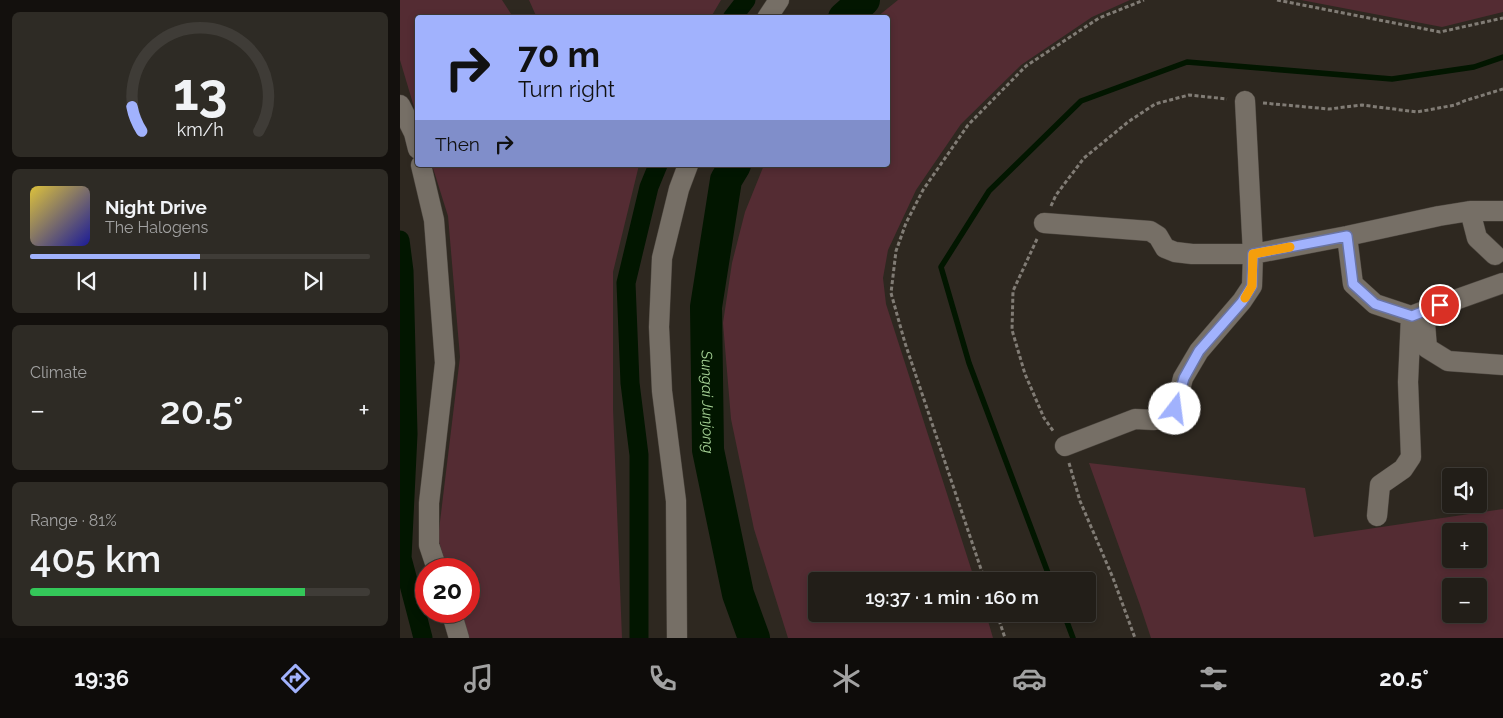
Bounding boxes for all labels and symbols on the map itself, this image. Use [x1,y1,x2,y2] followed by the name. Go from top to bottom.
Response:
[1419,284,1461,326] pin
[698,349,717,454] water label: Sungai Junjong
[1148,382,1200,434] position arrow
[415,558,480,623] speed limit sign: 20

